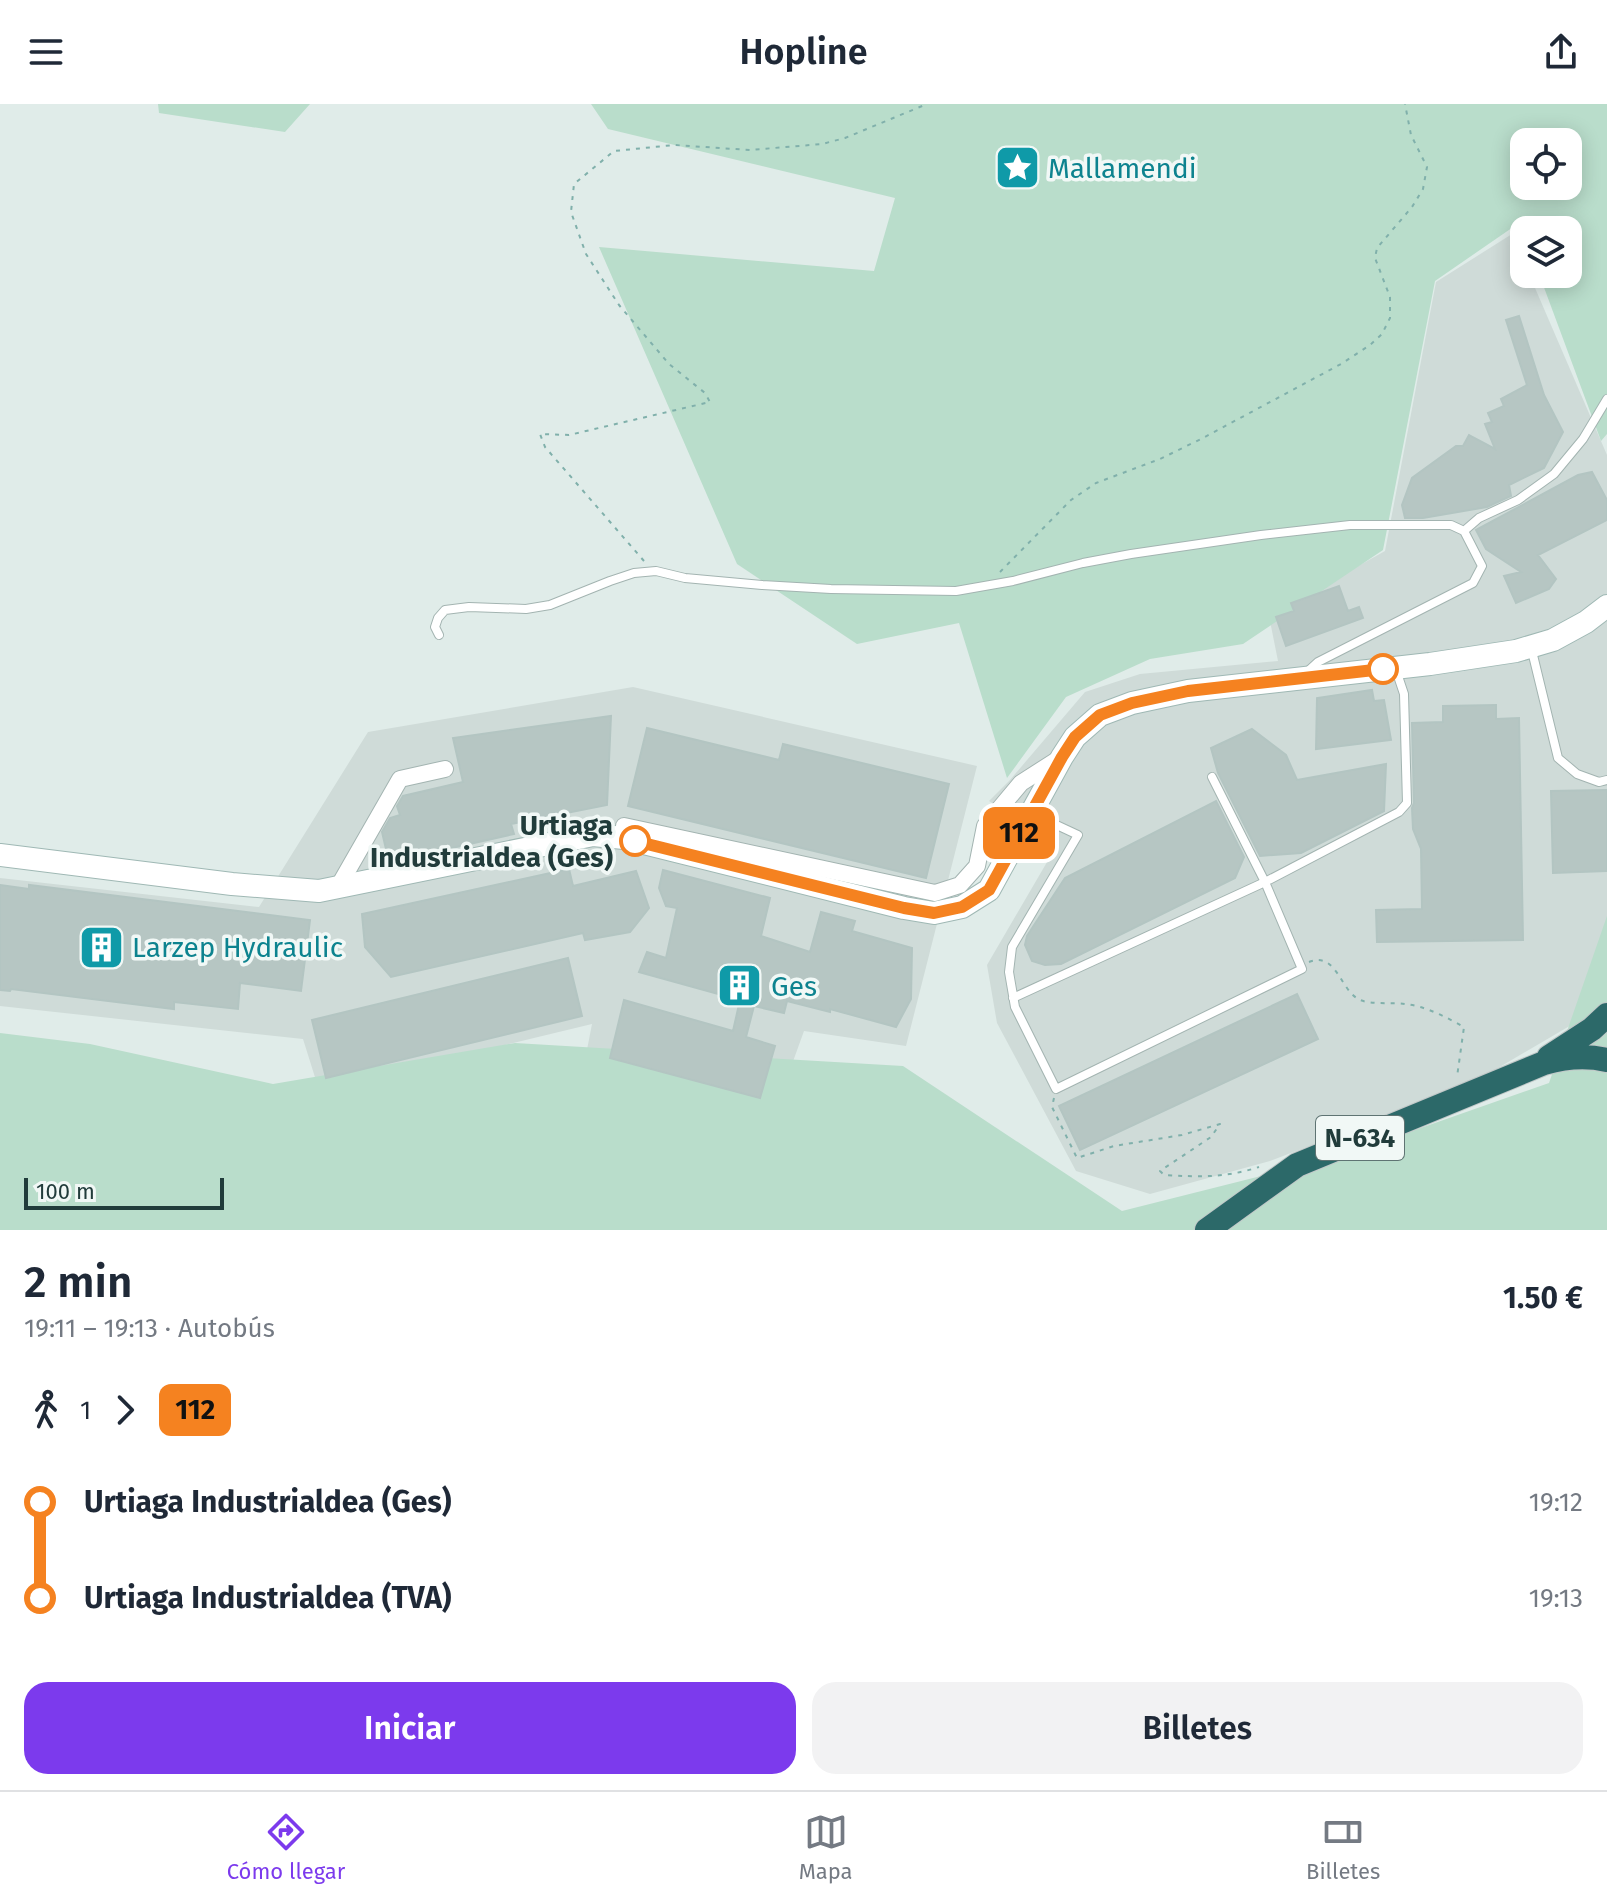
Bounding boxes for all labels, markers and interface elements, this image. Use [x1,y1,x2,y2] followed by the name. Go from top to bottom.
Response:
[24,30,68,74] icon: menu
[739,30,868,74] text: Hopline
[1539,30,1583,74] icon: share
[1510,128,1582,288] map controls
[1510,128,1582,200] button: locate
[993,144,1041,192] place icon: Mallamendi
[1048,152,1197,185] place label: Mallamendi
[1510,216,1582,288] button: layers
[1368,654,1398,684] unlabelled marker
[973,807,1065,859] line badge: 112
[370,809,613,874] place label: Urtiaga Industrialdea (Ges)
[999,816,1039,849] text: 112
[620,826,650,856] marker: Urtiaga Industrialdea (Ges)
[77,923,125,971] building icon: Larzep Hydraulic
[132,931,343,964] place label: Larzep Hydraulic
[716,962,764,1010] building icon: Ges
[771,970,817,1003] place label: Ges
[1316,1116,1404,1160] road number: N-634
[24,1174,224,1210] scale bar
[36,1178,95,1205] text: 100 m
[24,1256,132,1309] text: 2 min
[1503,1280,1583,1316] text: 1.50 €
[24,1313,275,1344] text: 19:11 – 19:13 · Autobús
[24,1388,68,1432] icon: walk
[103,1388,147,1432] icon: forward
[175,1393,215,1426] text: 112
[80,1395,91,1426] text: 1
[84,1484,452,1520] text: Urtiaga Industrialdea (Ges)
[1529,1487,1583,1518] text: 19:12
[84,1580,452,1616] text: Urtiaga Industrialdea (TVA)
[1529,1583,1583,1614] text: 19:13
[24,1682,796,1774] button: Iniciar
[812,1682,1583,1774] button: Billetes
[227,1810,345,1885] tab: Cómo llegar
[799,1810,853,1885] tab: Mapa
[1306,1810,1380,1885] tab: Billetes

